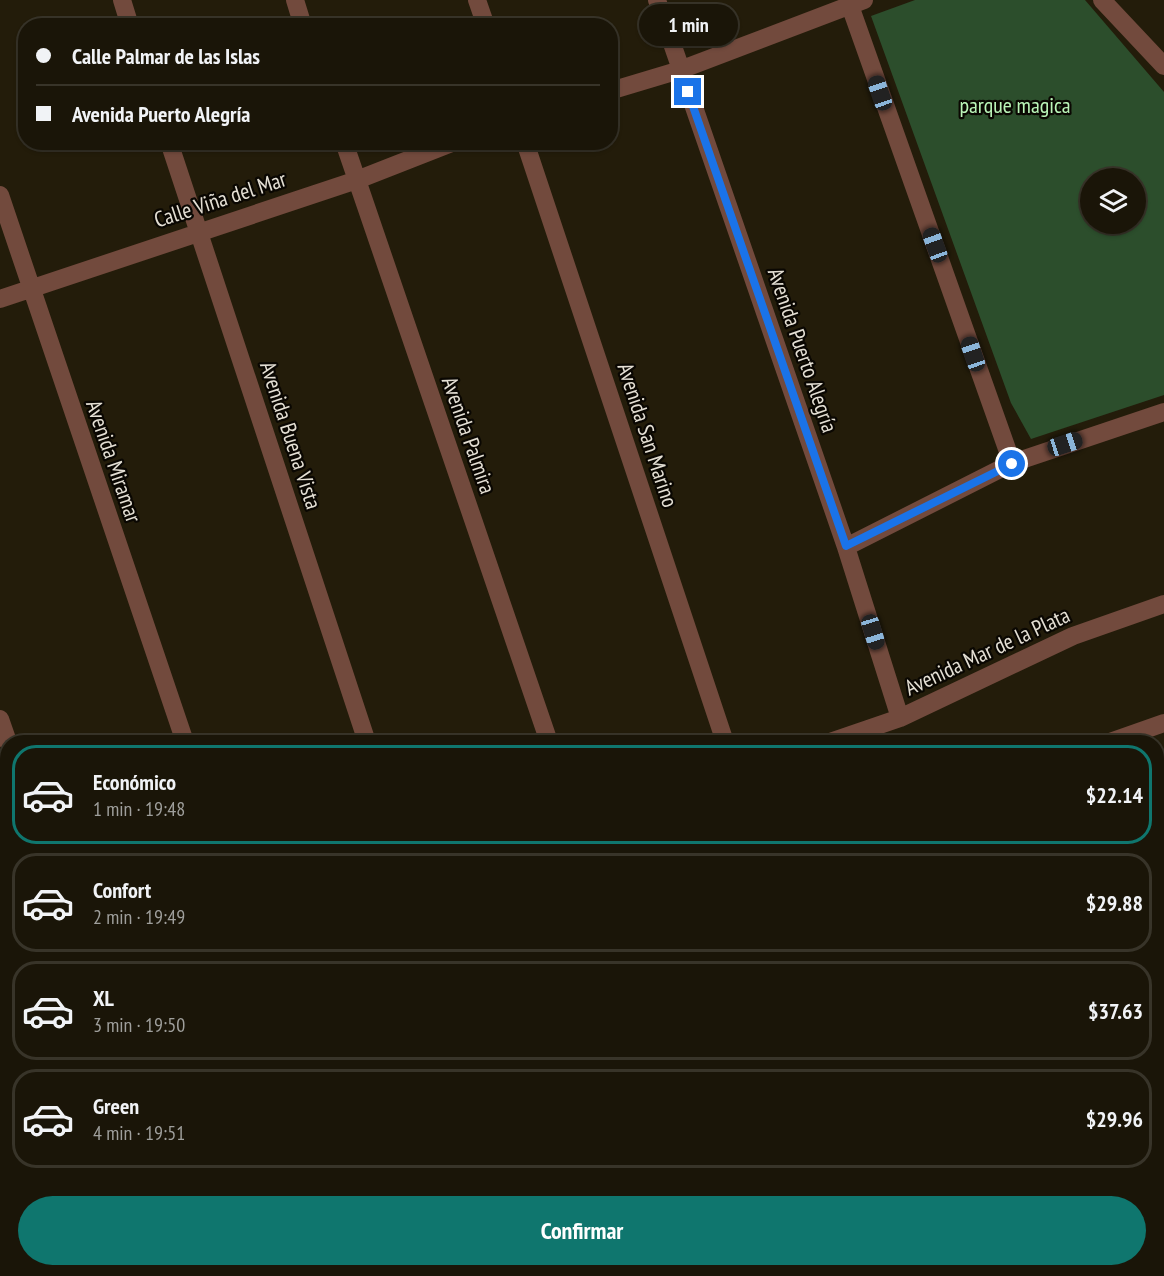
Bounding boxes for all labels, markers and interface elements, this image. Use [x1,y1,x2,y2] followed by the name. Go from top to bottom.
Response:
[638,5,738,47] callout: 1 min
[668,12,709,38] text: 1 min
[72,42,260,70] text: Calle Palmar de las Islas
[866,73,894,113] car
[674,78,701,105] route end
[959,91,1071,119] park label: parque magica
[72,100,250,128] text: Avenida Puerto Alegría
[150,164,290,234] street label: Calle Viña del Mar
[1080,168,1146,234] map controls
[1080,168,1146,234] button: layers
[920,225,950,265] car
[762,264,844,436] street label: Avenida Puerto Alegría
[959,334,987,374] car
[254,358,328,512] street label: Avenida Buena Vista
[611,359,685,511] street label: Avenida San Marino
[436,373,502,497] street label: Avenida Palmira
[80,396,148,526] street label: Avenida Miramar
[1045,430,1085,458] car
[998,450,1025,477] route start
[900,601,1074,701] street label: Avenida Mar de la Plata
[859,612,887,652] car
[21,768,75,822] icon: car
[93,768,176,796] text: Económico
[1086,781,1143,809] text: $22.14
[93,796,185,822] text: 1 min · 19:48
[21,876,75,930] icon: car
[93,876,151,904] text: Confort
[1086,889,1143,917] text: $29.88
[93,904,185,930] text: 2 min · 19:49
[21,984,75,1038] icon: car
[93,984,114,1012] text: XL
[1088,997,1143,1025] text: $37.63
[93,1012,185,1038] text: 3 min · 19:50
[21,1092,75,1146] icon: car
[93,1092,139,1120] text: Green
[1086,1105,1143,1133] text: $29.96
[93,1120,185,1146] text: 4 min · 19:51
[18,1196,1146,1265] button: Confirmar

